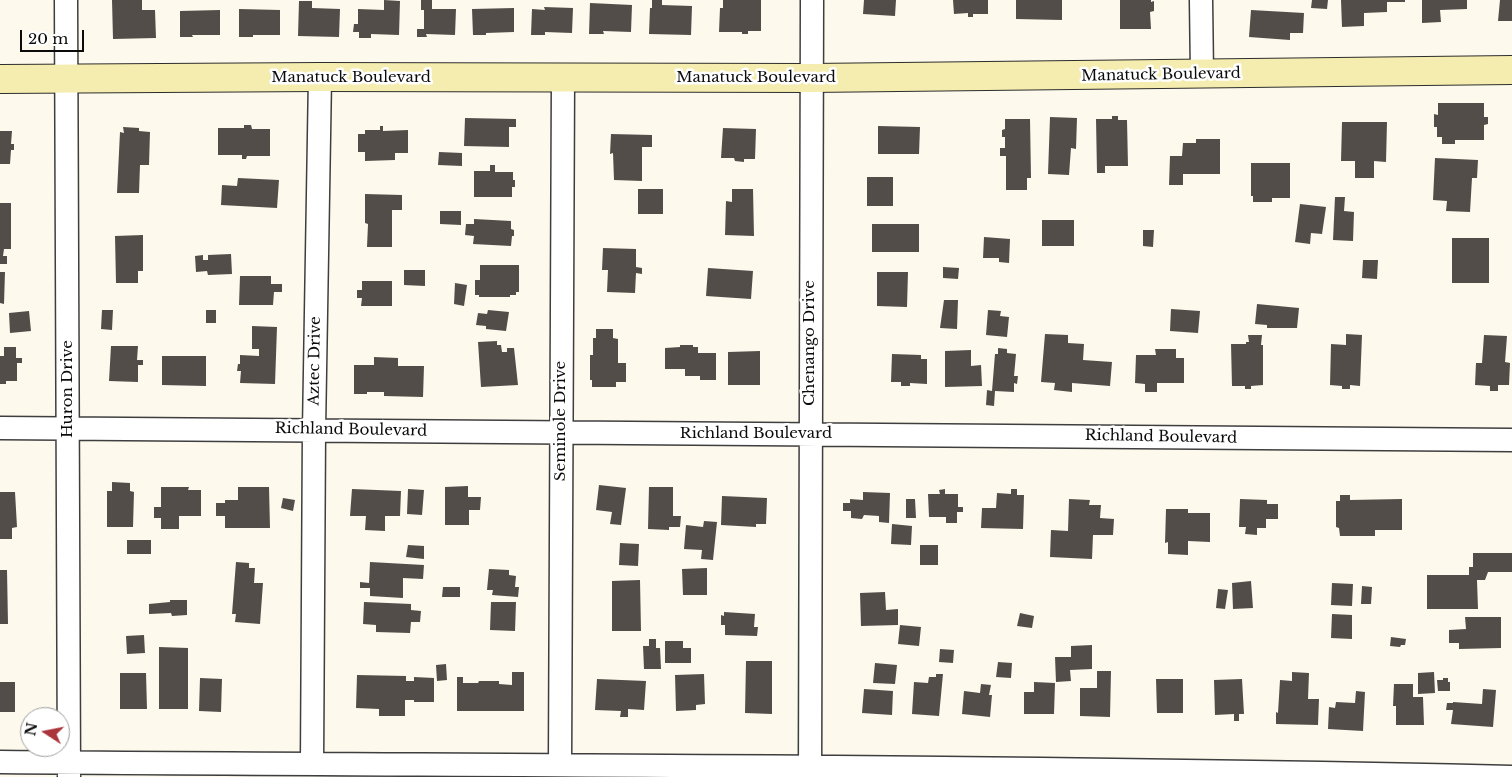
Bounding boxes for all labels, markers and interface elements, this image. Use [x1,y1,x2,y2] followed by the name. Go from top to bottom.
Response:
[22,20,86,52] scale bar
[28,29,68,48] text: 20 m
[1081,65,1241,85] street label: Manatuck Boulevard
[271,69,431,87] street label: Manatuck Boulevard
[676,69,836,87] street label: Manatuck Boulevard
[801,280,819,406] street label: Chenango Drive
[305,316,325,406] street label: Aztec Drive
[59,340,77,438] street label: Huron Drive
[552,361,570,481] street label: Seminole Drive
[275,420,427,440] street label: Richland Boulevard
[680,425,832,443] street label: Richland Boulevard
[1085,427,1237,447] street label: Richland Boulevard
[20,707,70,757] north arrow
[21,721,41,738] text: N

